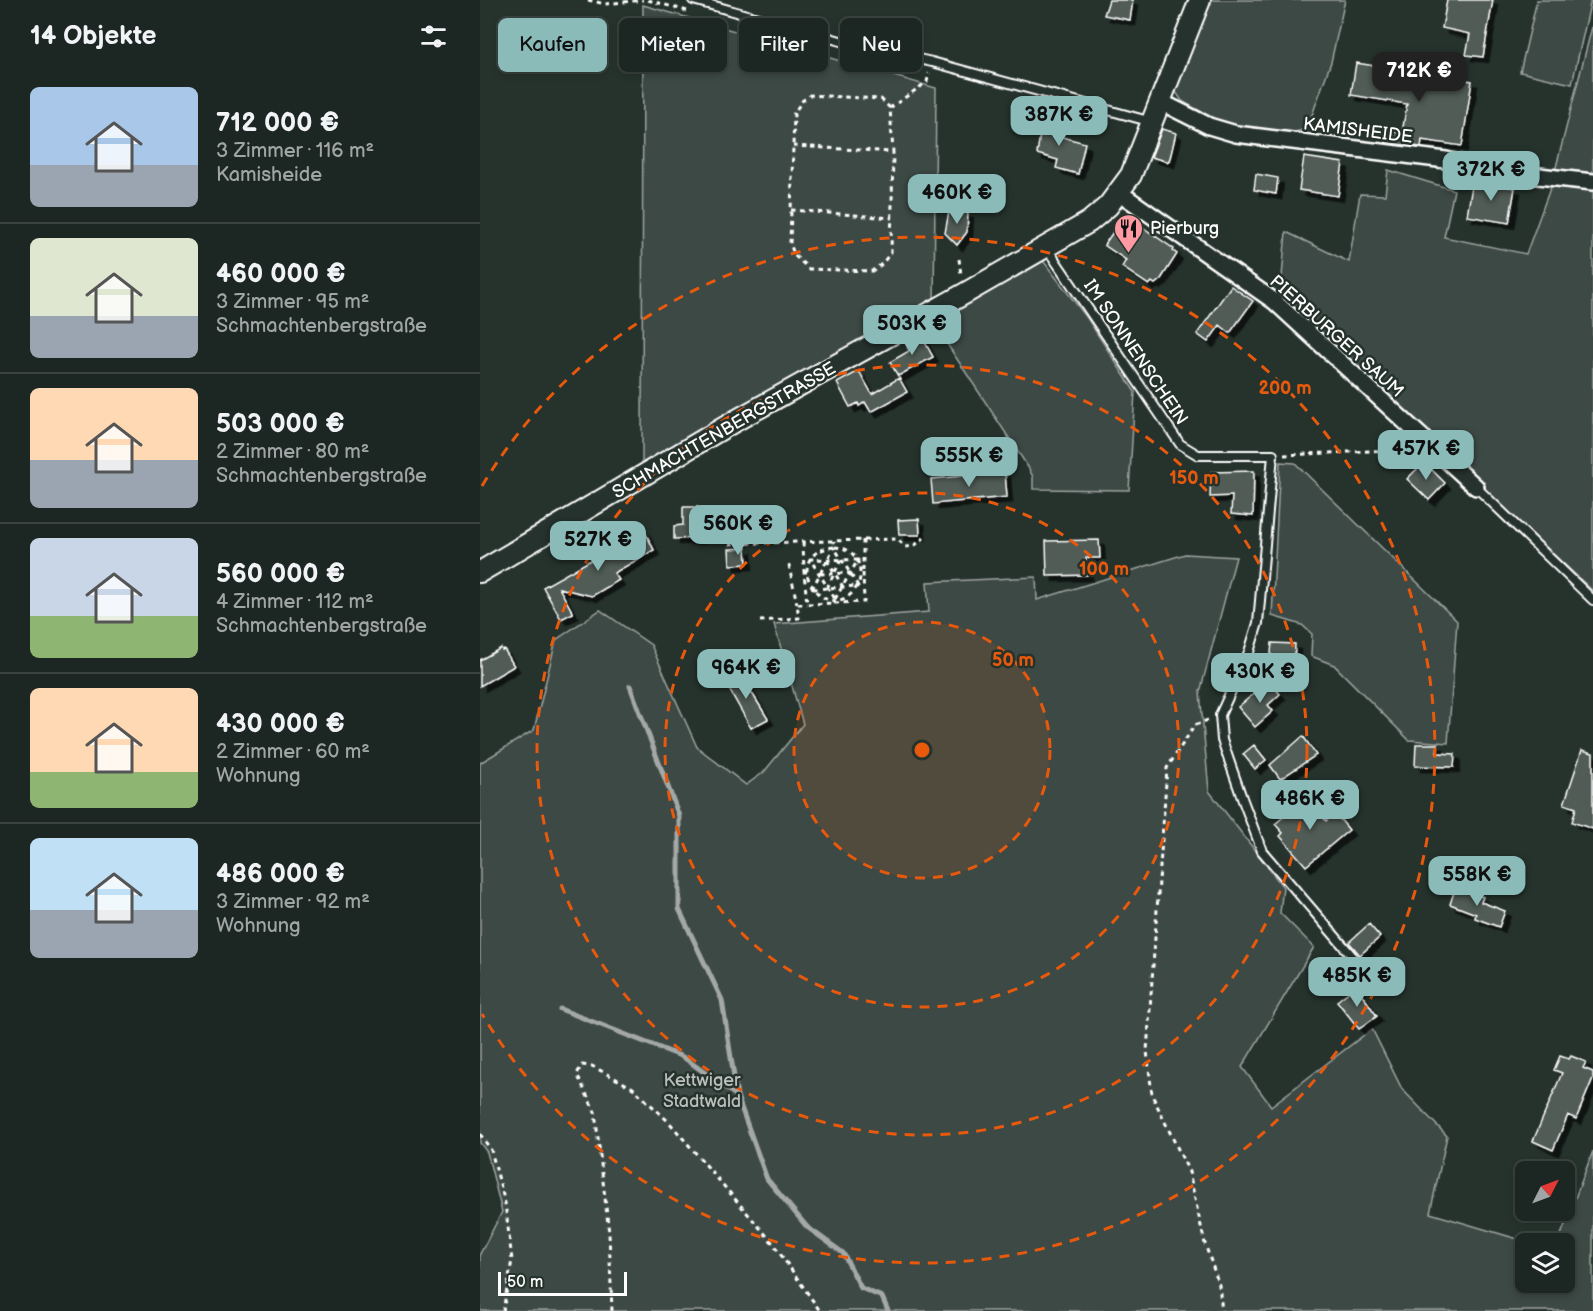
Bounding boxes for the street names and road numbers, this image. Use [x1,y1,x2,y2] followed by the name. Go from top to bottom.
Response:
[1302,113,1414,148] street label: KAMISHEIDE
[1265,271,1408,402] street label: PIERBURGER SAUM
[1079,276,1192,429] street label: IM SONNENSCHEIN
[609,358,840,503] street label: SCHMACHTENBERGSTRASSE

